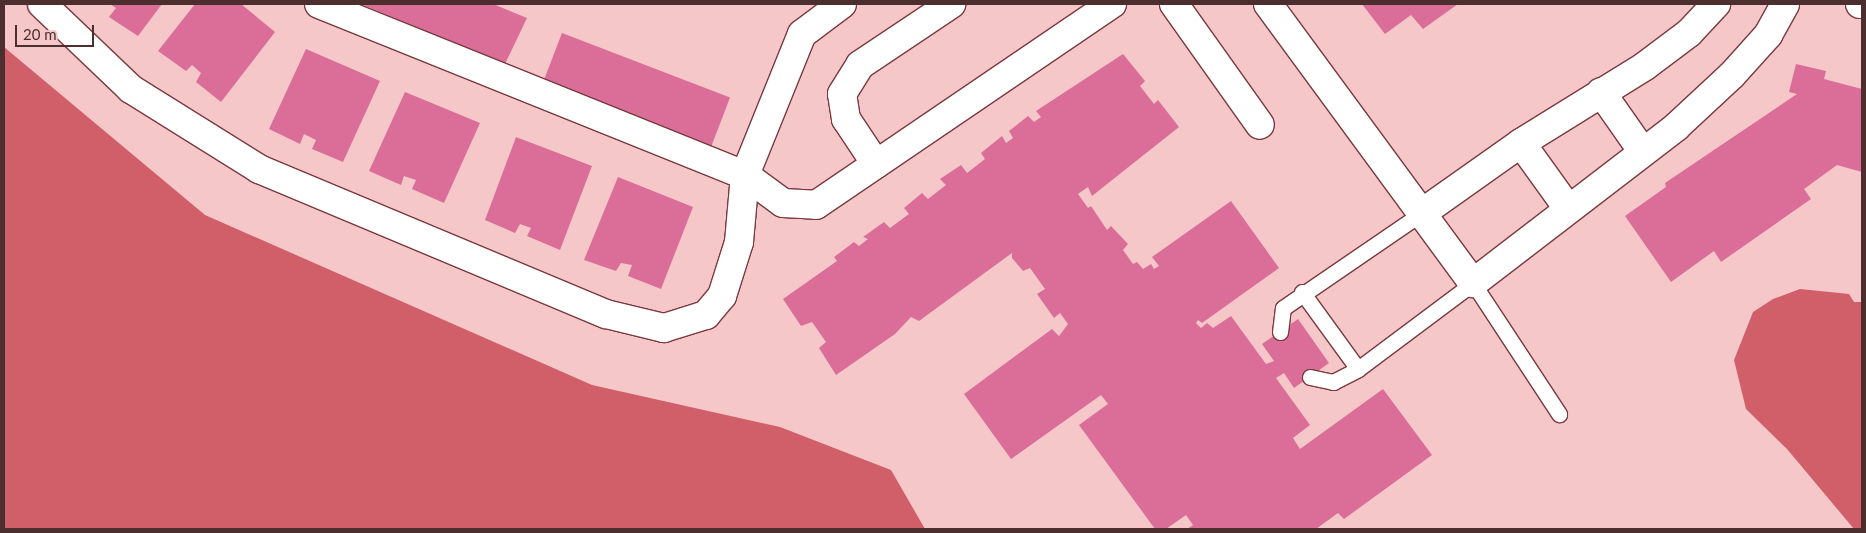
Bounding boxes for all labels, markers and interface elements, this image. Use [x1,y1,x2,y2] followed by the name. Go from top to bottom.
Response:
[18,15,96,47] scale bar
[23,25,57,43] text: 20 m

